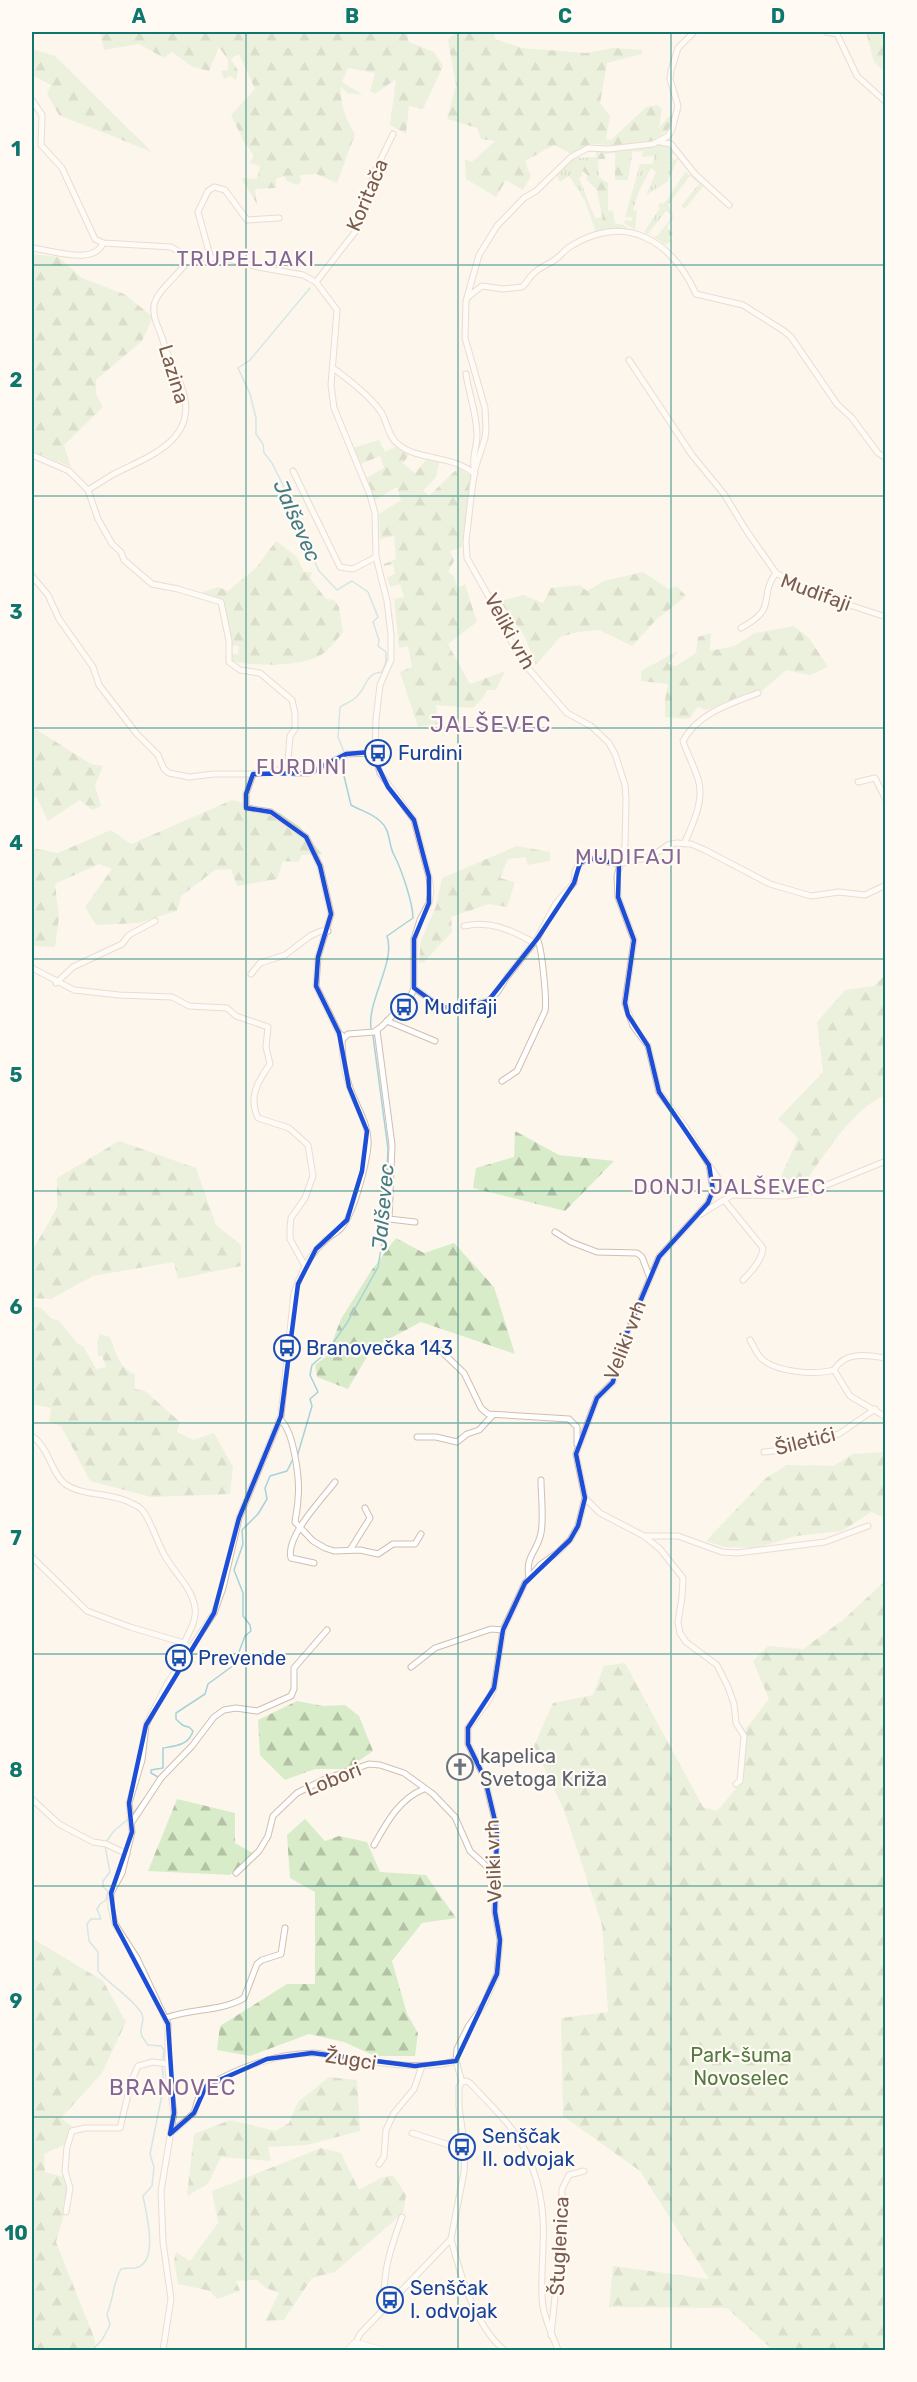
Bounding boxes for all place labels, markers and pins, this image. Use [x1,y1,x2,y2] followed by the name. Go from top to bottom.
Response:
[363,738,393,768] bus stop icon: Furdini
[398,741,463,765] place label: Furdini
[389,992,419,1022] bus stop icon: Mudifaji
[424,995,497,1019] place label: Mudifaji
[272,1333,302,1363] bus stop icon: Branovečka 143
[306,1336,453,1360] place label: Branovečka 143
[164,1643,194,1673] bus stop icon: Prevende
[198,1646,286,1670] place label: Prevende
[480,1744,607,1791] place label: kapelica Svetoga Križa
[445,1752,475,1782] church icon: kapelica Svetoga Križa
[482,2124,575,2171] place label: Senščak II. odvojak
[447,2132,477,2162] bus stop icon: Senščak II. odvojak
[410,2276,498,2323] place label: Senščak I. odvojak
[375,2285,405,2315] bus stop icon: Senščak I. odvojak

